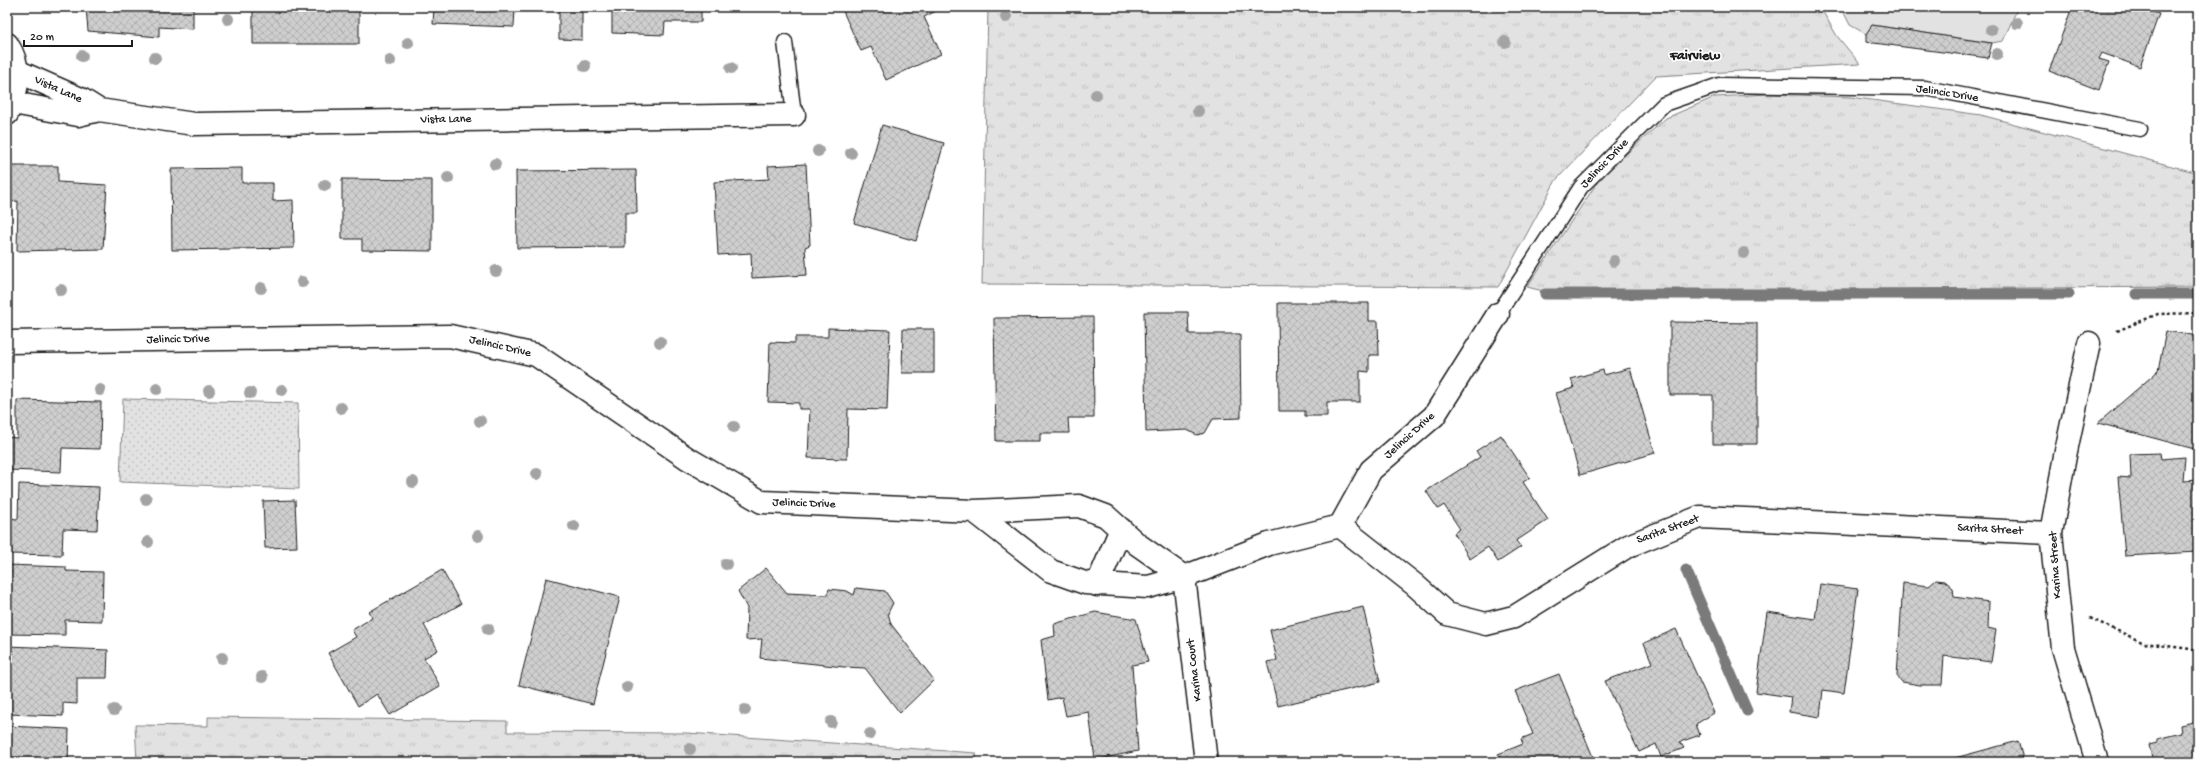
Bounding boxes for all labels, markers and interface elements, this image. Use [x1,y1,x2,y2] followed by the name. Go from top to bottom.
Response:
[24,22,132,48] scale bar
[30,31,55,45] text: 20 m
[1669,48,1720,65] district label: Fairview
[31,73,85,107] street label: Vista Lane
[1915,82,1980,106] street label: Jelincic Drive
[419,113,472,127] street label: Vista Lane
[1578,136,1633,192] street label: Jelincic Drive
[146,332,211,348] street label: Jelincic Drive
[468,333,533,361] street label: Jelincic Drive
[1382,409,1439,462] street label: Jelincic Drive
[772,496,837,512] street label: Jelincic Drive
[1635,512,1702,548] street label: Sarita Street
[1957,521,2024,539] street label: Sarita Street
[2047,530,2065,599] street label: Karina Street
[1184,637,1206,702] street label: Karina Court

